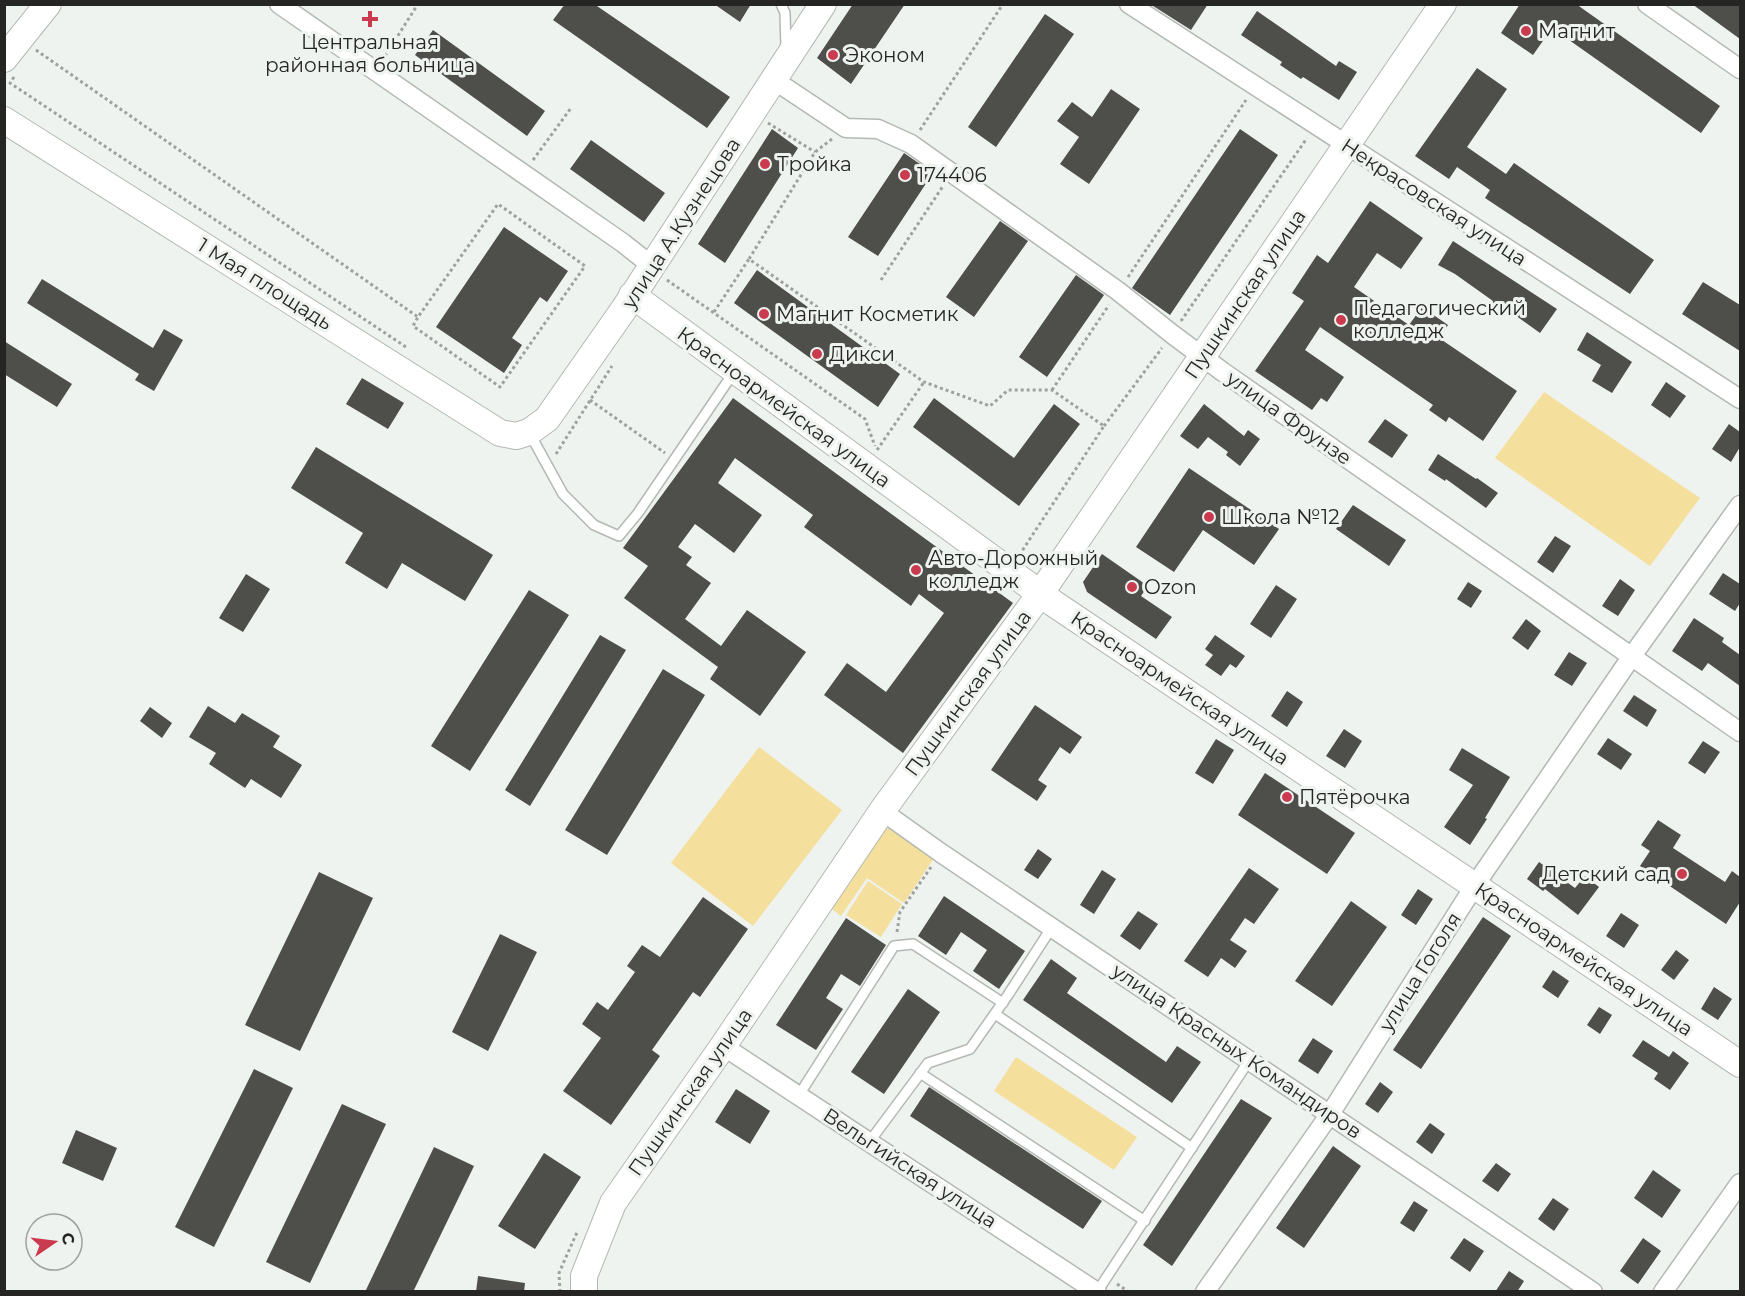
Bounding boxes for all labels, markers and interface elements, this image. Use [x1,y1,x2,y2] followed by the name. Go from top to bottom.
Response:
[361,10,379,28] marker: Центральная районная больница
[1538,19,1616,43] place label: Магнит
[1519,24,1533,38] marker: Магнит
[265,30,475,77] place label: Центральная районная больница
[845,43,925,67] place label: Эконом
[826,48,840,62] marker: Эконом
[616,133,745,314] street label: улица А.Кузнецова
[1337,133,1531,271] street label: Некрасовская улица
[777,152,852,176] place label: Тройка
[758,157,772,171] marker: Тройка
[917,163,987,187] place label: 174406
[898,168,912,182] marker: 174406
[1179,205,1311,383] street label: Пушкинская улица
[193,233,337,335] street label: 1 Мая площадь
[1353,296,1526,343] place label: Педагогический колледж
[776,302,959,326] place label: Магнит Косметик
[757,307,771,321] marker: Магнит Косметик
[1334,313,1348,327] marker: Педагогический колледж
[673,321,895,493] street label: Красноармейская улица
[829,342,895,366] place label: Дикси
[810,347,824,361] marker: Дикси
[1221,365,1356,470] street label: улица Фрунзе
[1221,505,1340,529] place label: Школа №12
[1202,510,1216,524] marker: Школа №12
[928,546,1098,593] place label: Авто-Дорожный колледж
[909,563,923,577] marker: Авто-Дорожный колледж
[1144,575,1197,599] place label: Ozon
[1125,580,1139,594] marker: Ozon
[900,605,1036,781] street label: Пушкинская улица
[1066,606,1294,770] street label: Красноармейская улица
[1299,785,1410,809] place label: Пятёрочка
[1280,790,1294,804] marker: Пятёрочка
[1542,862,1670,886] place label: Детский сад
[1675,867,1689,881] marker: Детский сад
[1470,877,1698,1041] street label: Красноармейская улица
[1373,908,1466,1037] street label: улица Гоголя
[1107,958,1366,1144] street label: улица Красных Командиров
[623,1004,757,1180] street label: Пушкинская улица
[819,1103,1001,1233] street label: Вельгийская улица
[24,1212,84,1272] north arrow
[57,1231,79,1247] text: С

